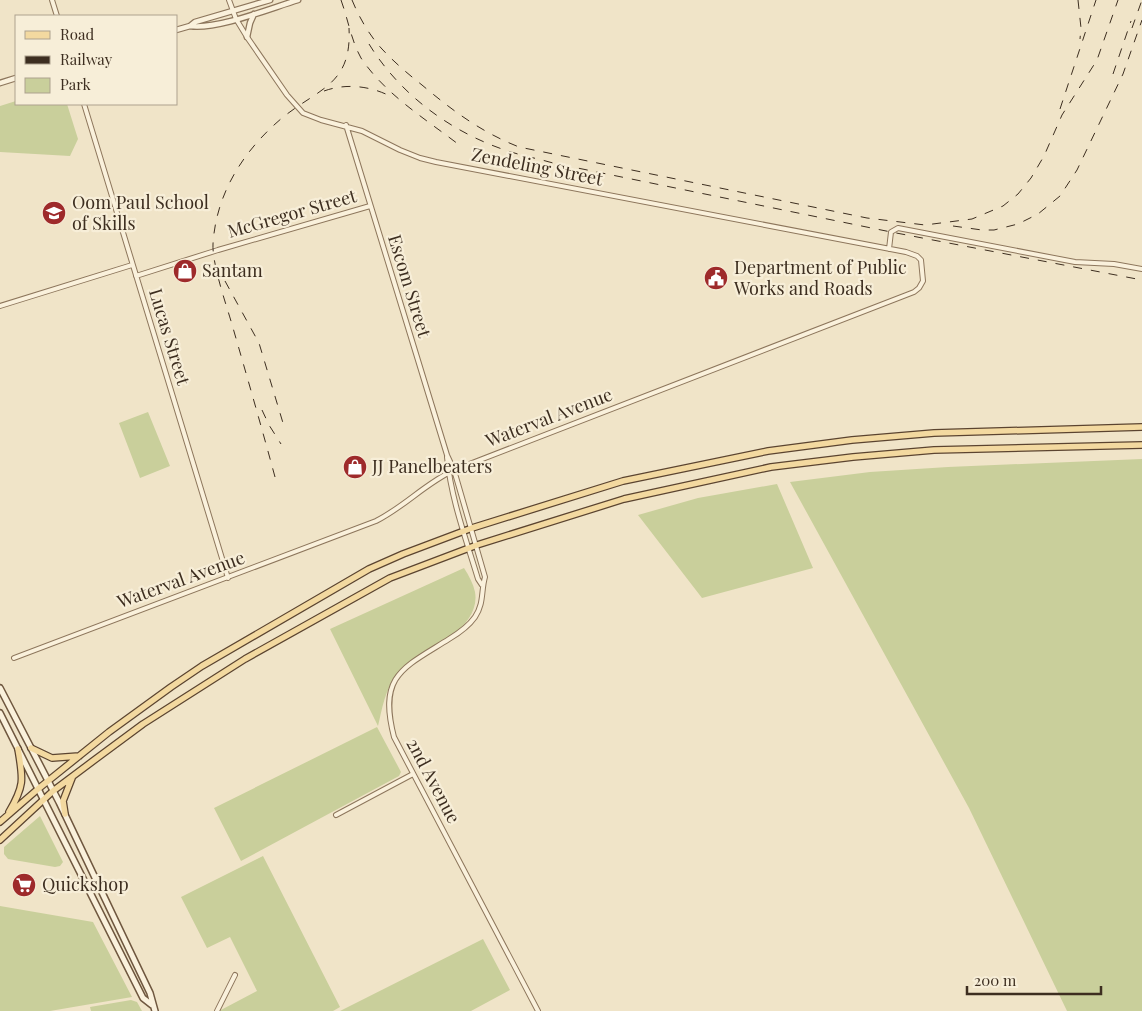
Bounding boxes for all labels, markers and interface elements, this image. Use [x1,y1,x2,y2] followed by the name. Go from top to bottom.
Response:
[15,15,178,105] legend
[60,24,94,44] text: Road
[60,49,113,69] text: Railway
[60,74,92,94] text: Park
[469,142,606,191] street label: Zendeling Street
[224,183,360,243] street label: McGregor Street
[72,190,209,235] place label: Oom Paul School of Skills
[41,200,67,226] school or university icon: Oom Paul School of Skills
[383,231,437,341] street label: Escom Street
[733,255,907,300] place label: Department of Public Works and Roads
[172,258,198,284] shop icon: Santam
[202,258,263,282] place label: Santam
[703,265,729,291] public building icon: Department of Public Works and Roads
[144,286,196,388] street label: Lucas Street
[481,382,615,453] street label: Waterval Avenue
[342,454,368,480] shop icon: JJ Panelbeaters
[371,454,492,478] place label: JJ Panelbeaters
[113,545,248,614] street label: Waterval Avenue
[401,734,466,827] street label: 2nd Avenue
[11,872,37,898] supermarket icon: Quickshop
[42,872,129,896] place label: Quickshop
[967,964,1101,996] scale bar
[974,970,1017,990] text: 200 m

